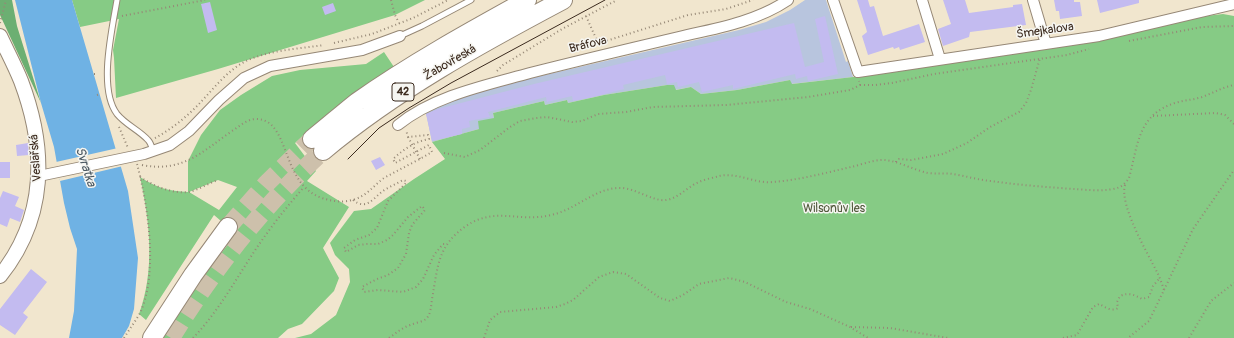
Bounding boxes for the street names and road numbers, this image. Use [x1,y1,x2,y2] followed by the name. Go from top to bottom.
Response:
[1016,20,1074,42] street label: Šmejkalova
[568,33,608,57] street label: Bráfova
[421,42,479,84] street label: Žabovřeská
[392,83,414,101] road number: 42
[27,134,45,182] street label: Veslařská

